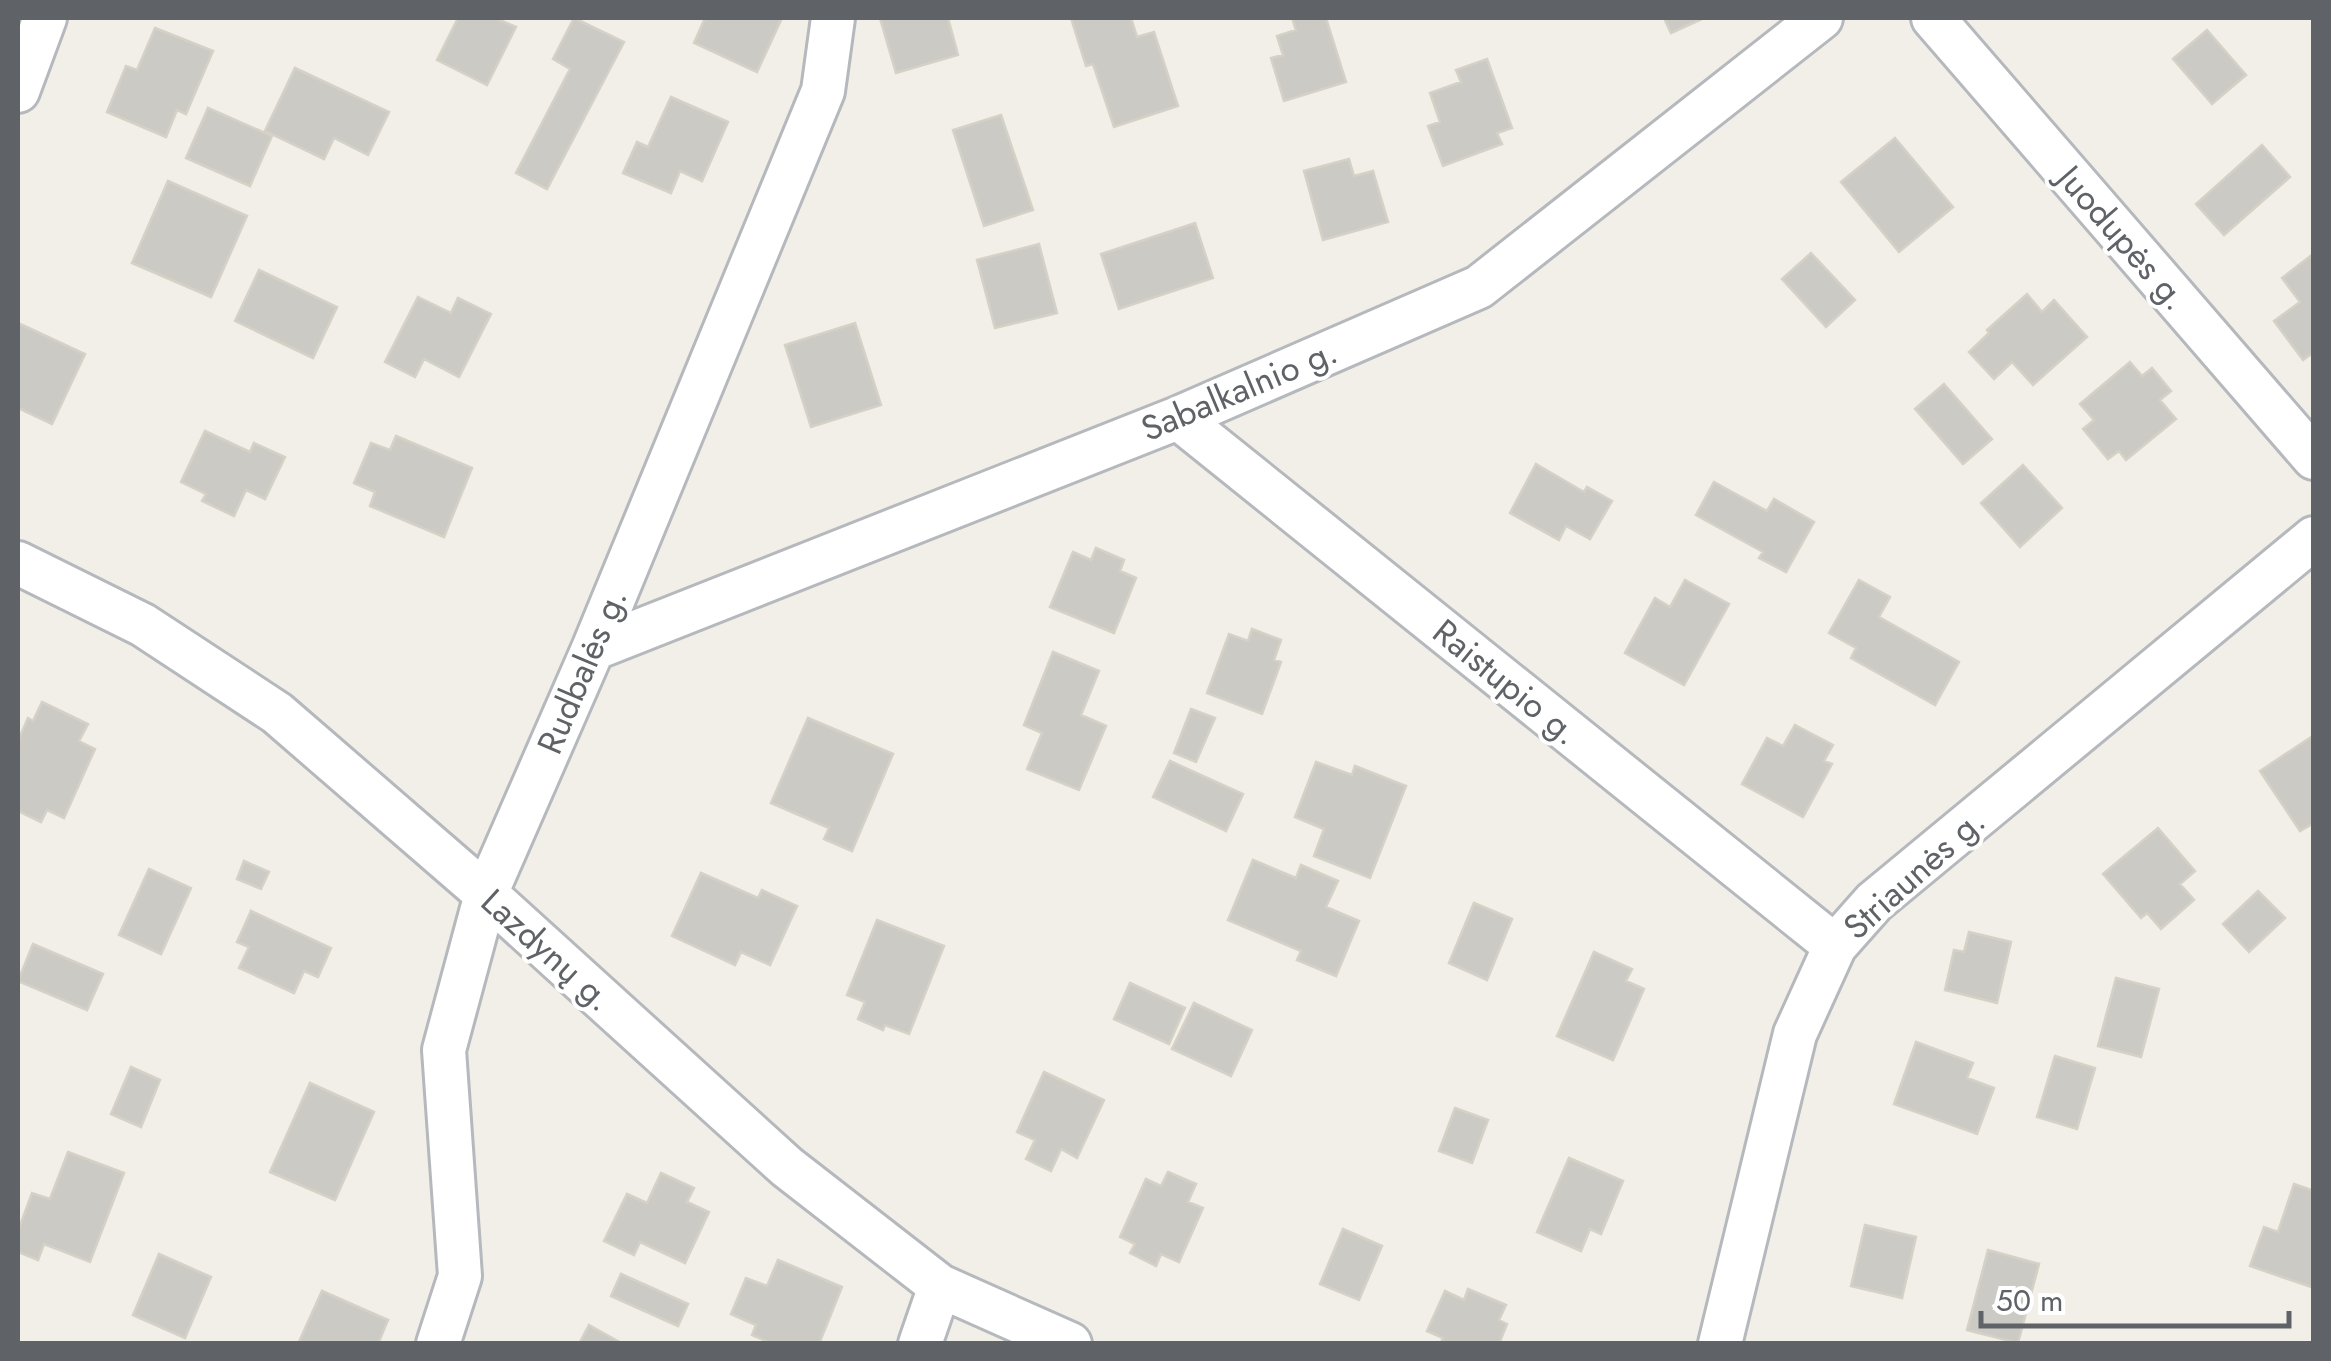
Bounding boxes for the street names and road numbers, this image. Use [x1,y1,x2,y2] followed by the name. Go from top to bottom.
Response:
[2043,152,2200,321] street label: Juodupės g.
[1133,326,1345,454] street label: Sabalkalnio g.
[525,580,639,762] street label: Rudbalės g.
[1422,607,1590,757] street label: Raistupio g.
[1832,797,1996,951] street label: Striaunės g.
[470,877,624,1023] street label: Lazdynų g.

